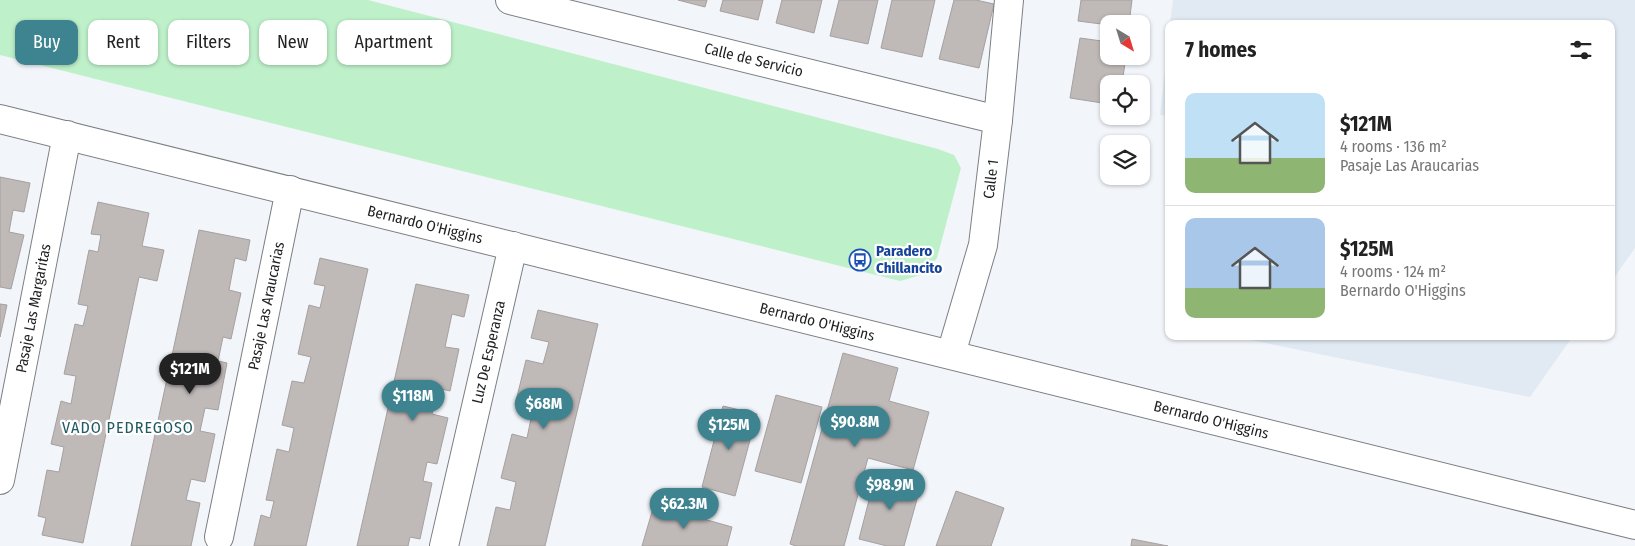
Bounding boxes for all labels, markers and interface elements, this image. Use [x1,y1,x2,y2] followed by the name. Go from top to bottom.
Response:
[1100,15,1150,65] north arrow
[1100,15,1150,185] map controls
[15,20,78,65] chip: Buy
[88,20,158,65] chip: Rent
[168,20,249,65] chip: Filters
[259,20,327,65] chip: New
[337,20,451,65] chip: Apartment
[1567,36,1595,64] icon: filters
[1185,37,1256,63] text: 7 homes
[702,39,805,81] street label: Calle de Servicio
[1100,75,1150,125] button: locate
[1340,111,1392,137] text: $121M
[1225,113,1285,173] icon: home
[1100,135,1150,185] button: layers
[1340,137,1447,156] text: 4 rooms · 136 m²
[1340,156,1479,175] text: Pasaje Las Araucarias
[980,158,1002,200] street label: Calle 1
[366,202,485,248] street label: Bernardo O'Higgins
[1340,236,1394,262] text: $125M
[1225,238,1285,298] icon: home
[244,240,288,372] street label: Pasaje Las Araucarias
[12,242,55,374] street label: Pasaje Las Margaritas
[876,242,942,277] place label: Paradero Chillancito
[848,248,872,272] bus stop icon: Paradero Chillancito
[1340,262,1446,281] text: 4 rooms · 124 m²
[1340,281,1466,300] text: Bernardo O'Higgins
[468,299,509,405] street label: Luz De Esperanza
[758,299,877,345] street label: Bernardo O'Higgins
[155,352,225,395] pin: $121M
[170,359,210,378] text: $121M
[378,380,448,422] pin: $118M
[393,386,433,405] text: $118M
[514,388,574,430] pin: $68M
[526,394,562,413] text: $68M
[1152,397,1271,443] street label: Bernardo O'Higgins
[814,406,896,448] pin: $90.8M
[694,408,764,451] pin: $125M
[831,412,879,431] text: $90.8M
[709,415,749,434] text: $125M
[62,418,194,437] district label: VADO PEDREGOSO
[849,468,931,511] pin: $98.9M
[866,475,914,494] text: $98.9M
[643,488,725,530] pin: $62.3M
[661,494,707,513] text: $62.3M

